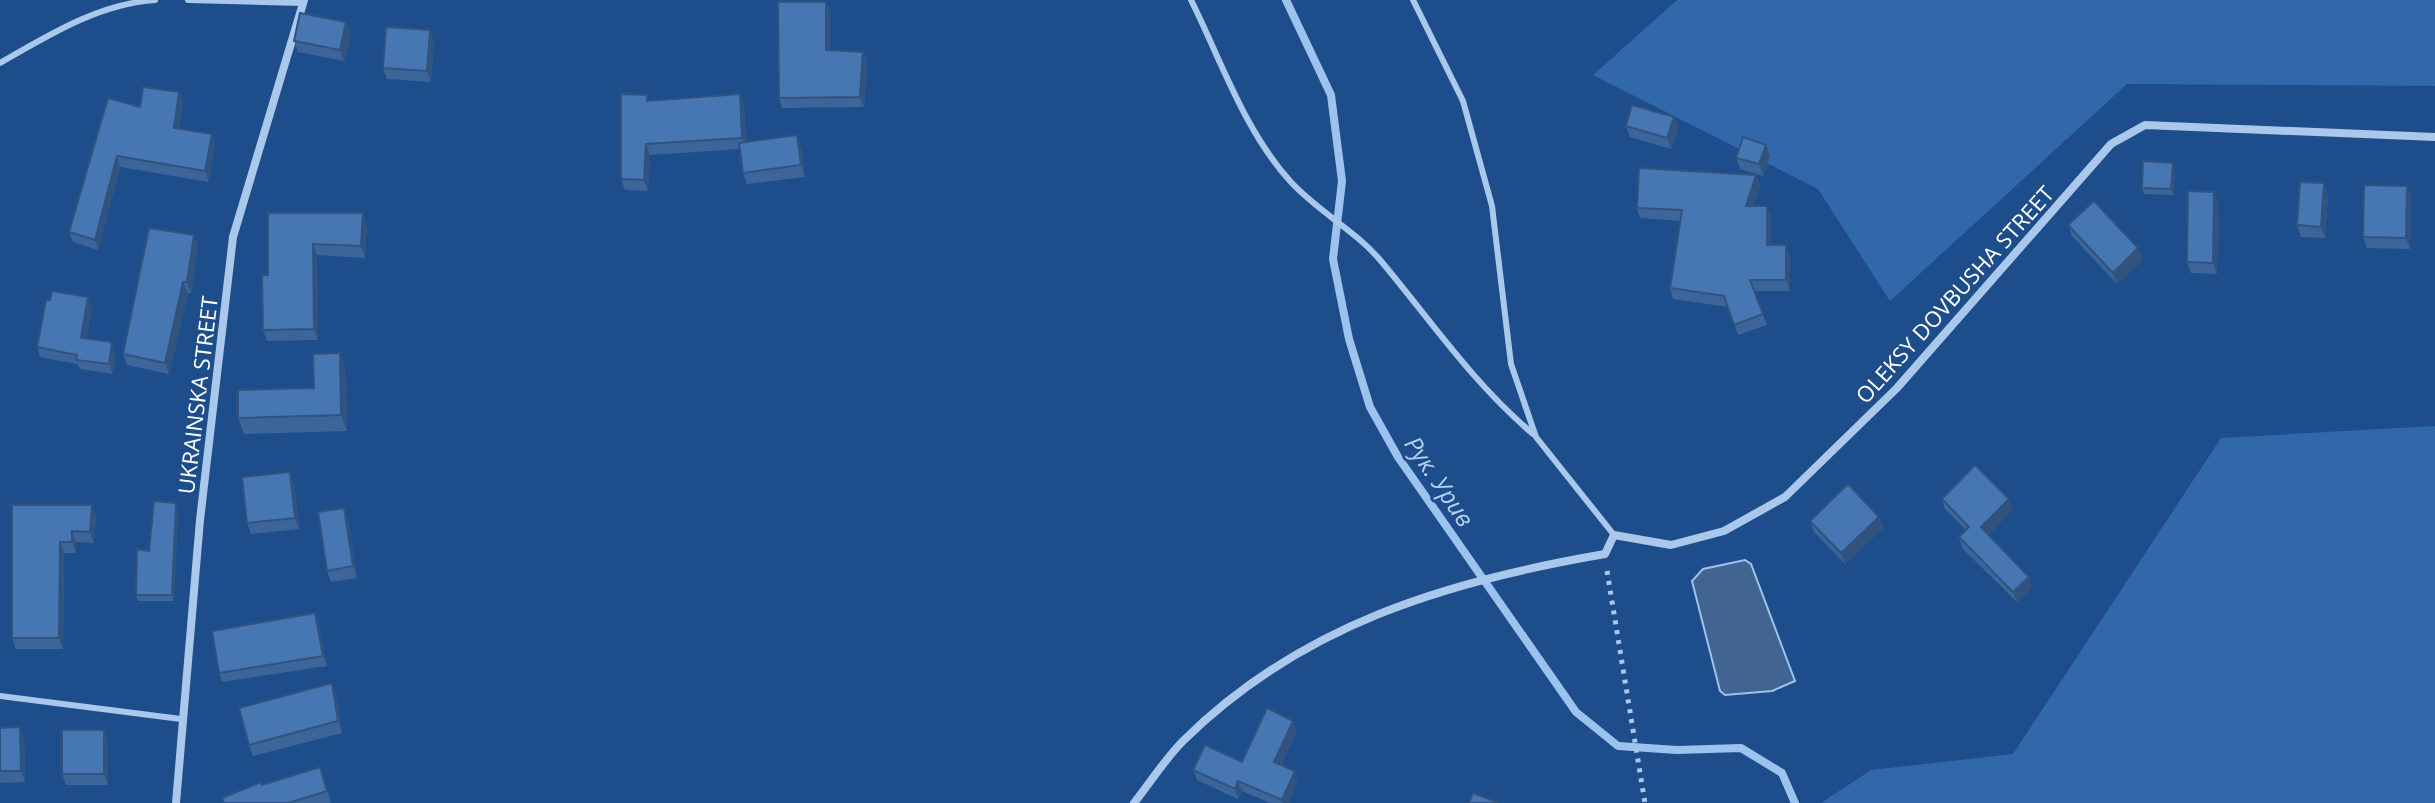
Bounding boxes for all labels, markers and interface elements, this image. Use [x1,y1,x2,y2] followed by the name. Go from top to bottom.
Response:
[1848,179,2060,409] street label: OLEKSY DOVBUSHA STREET
[170,294,224,496] street label: UKRAINSKA STREET
[1398,429,1482,533] water label: Рук. Урив

